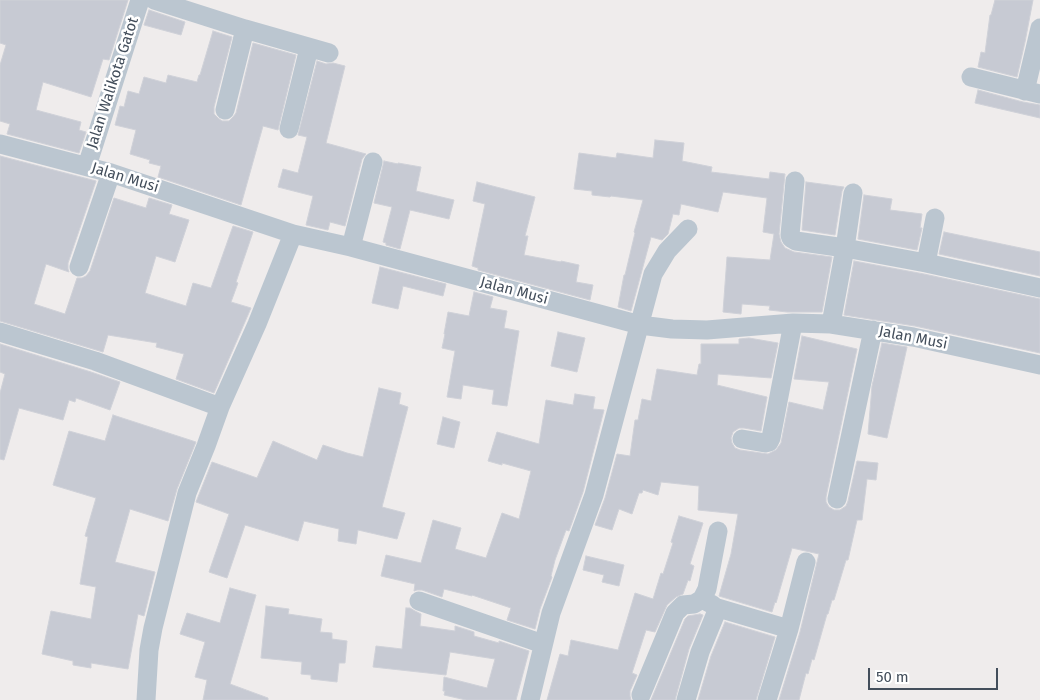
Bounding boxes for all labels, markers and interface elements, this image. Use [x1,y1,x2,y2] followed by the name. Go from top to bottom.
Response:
[83,15,143,151] street label: Jalan Walikota Gatot
[89,159,161,197] street label: Jalan Musi
[478,273,550,309] street label: Jalan Musi
[877,323,949,353] street label: Jalan Musi
[870,658,1000,690] scale bar
[876,668,909,686] text: 50 m

